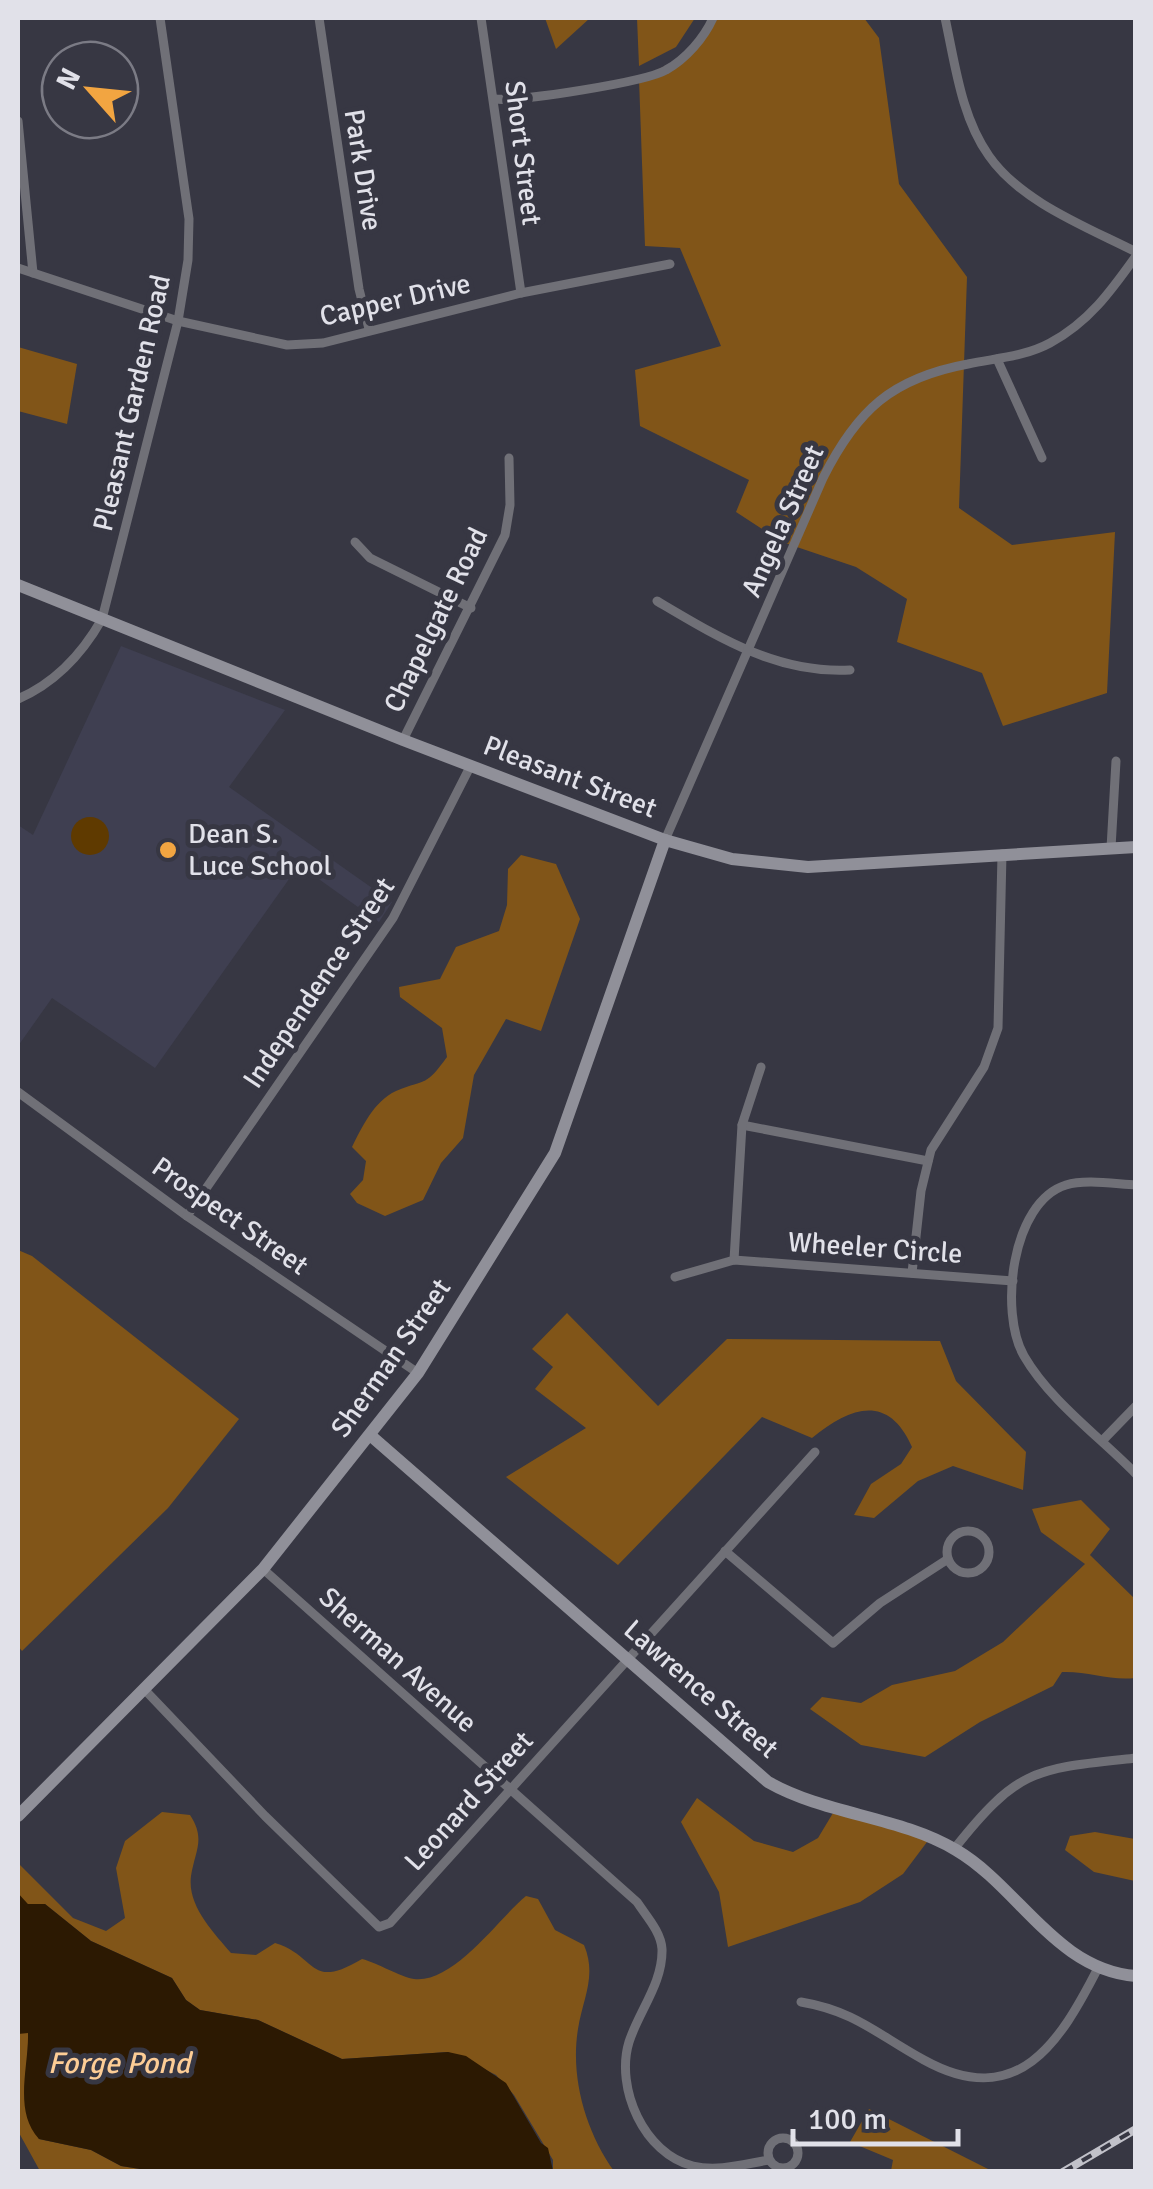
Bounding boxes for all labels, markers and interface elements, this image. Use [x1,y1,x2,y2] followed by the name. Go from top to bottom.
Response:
[40,40,140,140] north arrow
[49,63,88,96] text: N
[497,79,549,227] street label: Short Street
[337,107,389,233] street label: Park Drive
[316,266,474,334] street label: Capper Drive
[86,271,178,535] street label: Pleasant Garden Road
[734,440,832,602] street label: Angela Street
[377,522,495,718] street label: Chapelgate Road
[479,728,662,826] street label: Pleasant Street
[188,817,332,883] place label: Dean S. Luce School
[157,839,179,861] marker: Dean S. Luce School
[236,871,402,1095] street label: Independence Street
[145,1150,315,1283] street label: Prospect Street
[787,1225,963,1271] street label: Wheeler Circle
[324,1272,458,1444] street label: Sherman Street
[312,1580,484,1740] street label: Sherman Avenue
[617,1613,785,1765] street label: Lawrence Street
[398,1724,541,1878] street label: Leonard Street
[48,2045,193,2082] water label: Forge Pond
[793,2084,958,2146] scale bar
[808,2101,887,2138] text: 100 m

